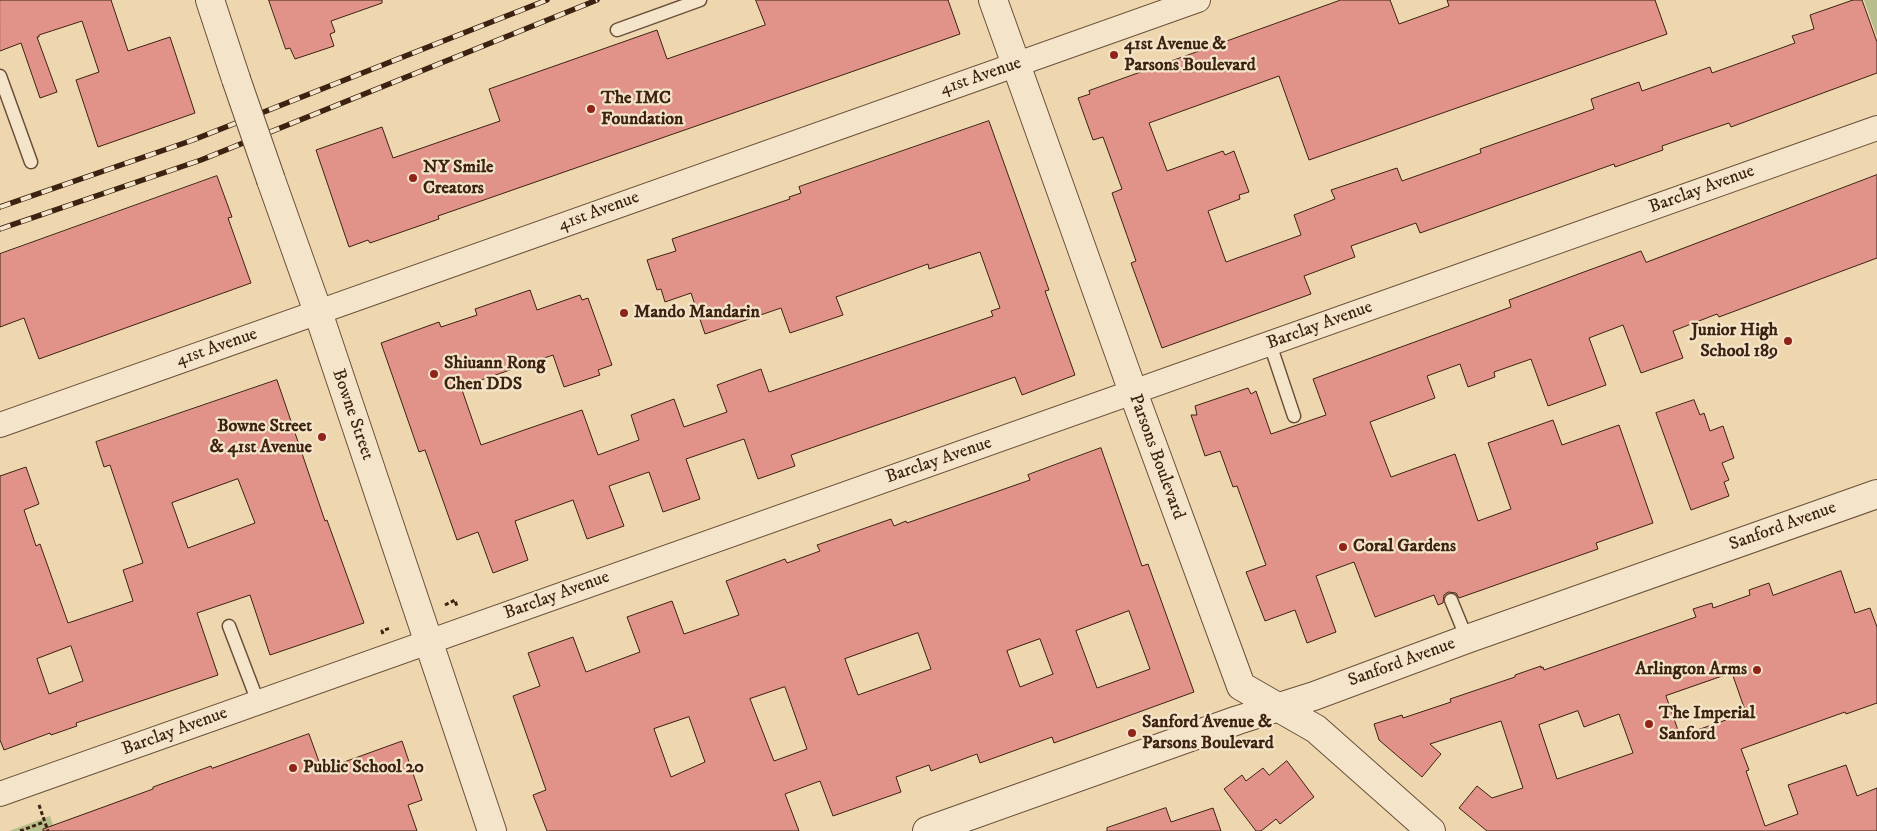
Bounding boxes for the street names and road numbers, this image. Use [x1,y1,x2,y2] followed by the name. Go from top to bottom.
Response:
[938,53,1024,101] street label: 41st Avenue
[1646,161,1758,219] street label: Barclay Avenue
[556,187,642,237] street label: 41st Avenue
[1264,297,1376,355] street label: Barclay Avenue
[174,324,260,372] street label: 41st Avenue
[326,367,378,463] street label: Bowne Street
[1123,391,1189,523] street label: Parsons Boulevard
[883,433,995,489] street label: Barclay Avenue
[1727,498,1839,556] street label: Sanford Avenue
[501,567,613,625] street label: Barclay Avenue
[1346,634,1458,692] street label: Sanford Avenue
[119,703,231,761] street label: Barclay Avenue

